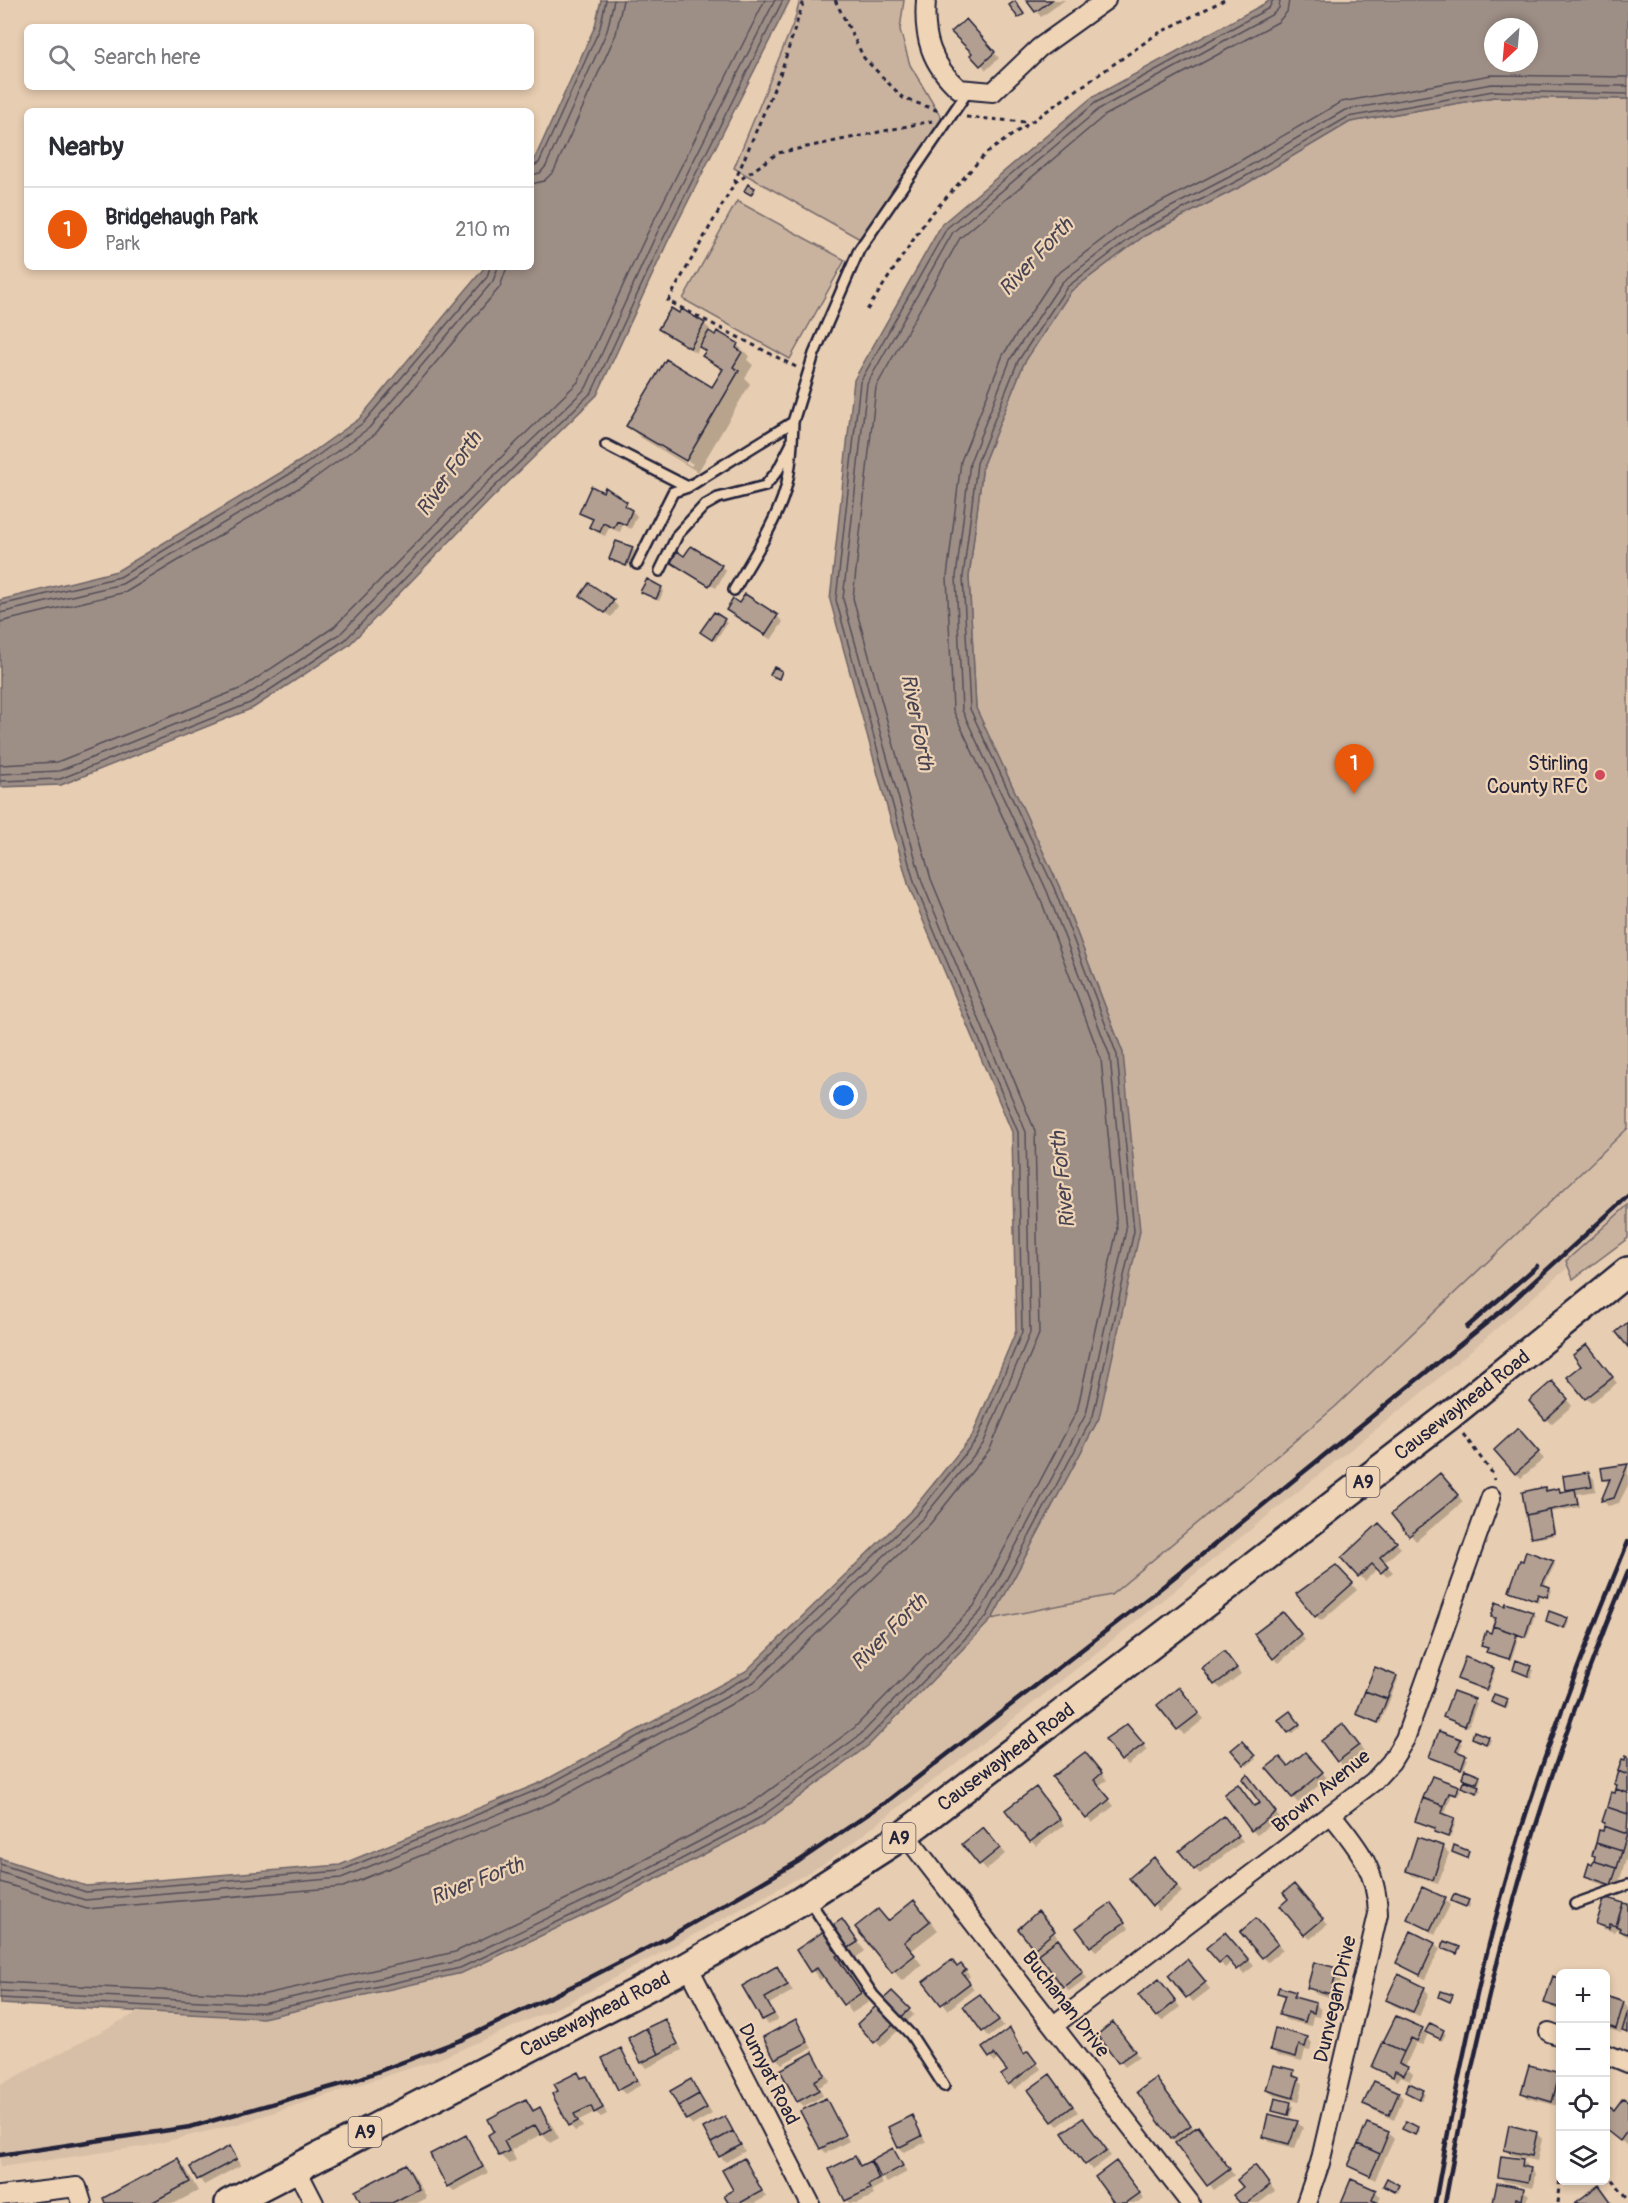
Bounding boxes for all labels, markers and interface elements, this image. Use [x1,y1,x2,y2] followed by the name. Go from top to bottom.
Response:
[1484,18,1538,72] north arrow
[24,24,534,90] search box
[45,41,78,74] icon: search
[93,43,200,71] text: Search here
[48,131,124,163] text: Nearby
[105,203,258,231] text: Bridgehaugh Park
[993,211,1080,302] water label: River Forth
[64,217,71,242] text: 1
[455,217,510,242] text: 210 m
[105,231,140,256] text: Park
[410,426,489,521] water label: River Forth
[894,672,940,773] water label: River Forth
[1334,744,1374,794] pin: 1
[1487,751,1588,799] place label: Stirling County RFC
[1593,768,1607,782] marker: Stirling County RFC
[829,1081,858,1110] your location
[1044,1129,1081,1230] water label: River Forth
[1389,1344,1535,1466] street label: Causewayhead Road
[1346,1467,1380,1497] road number: A9
[845,1587,934,1676] water label: River Forth
[932,1697,1080,1817] street label: Causewayhead Road
[1267,1744,1375,1838] street label: Brown Avenue
[882,1823,916,1853] road number: A9
[427,1851,528,1911] water label: River Forth
[1308,1933,1362,2065] street label: Dunvegan Drive
[1017,1946,1115,2062] street label: Buchanan Drive
[516,1965,674,2063] street label: Causewayhead Road
[1556,1969,1610,2185] map controls
[1556,1969,1610,2023] button: +
[733,2019,805,2129] street label: Dumyat Road
[1556,2023,1610,2077] button: −
[1556,2077,1610,2131] button: locate
[348,2117,382,2147] road number: A9
[1556,2131,1610,2185] button: layers

